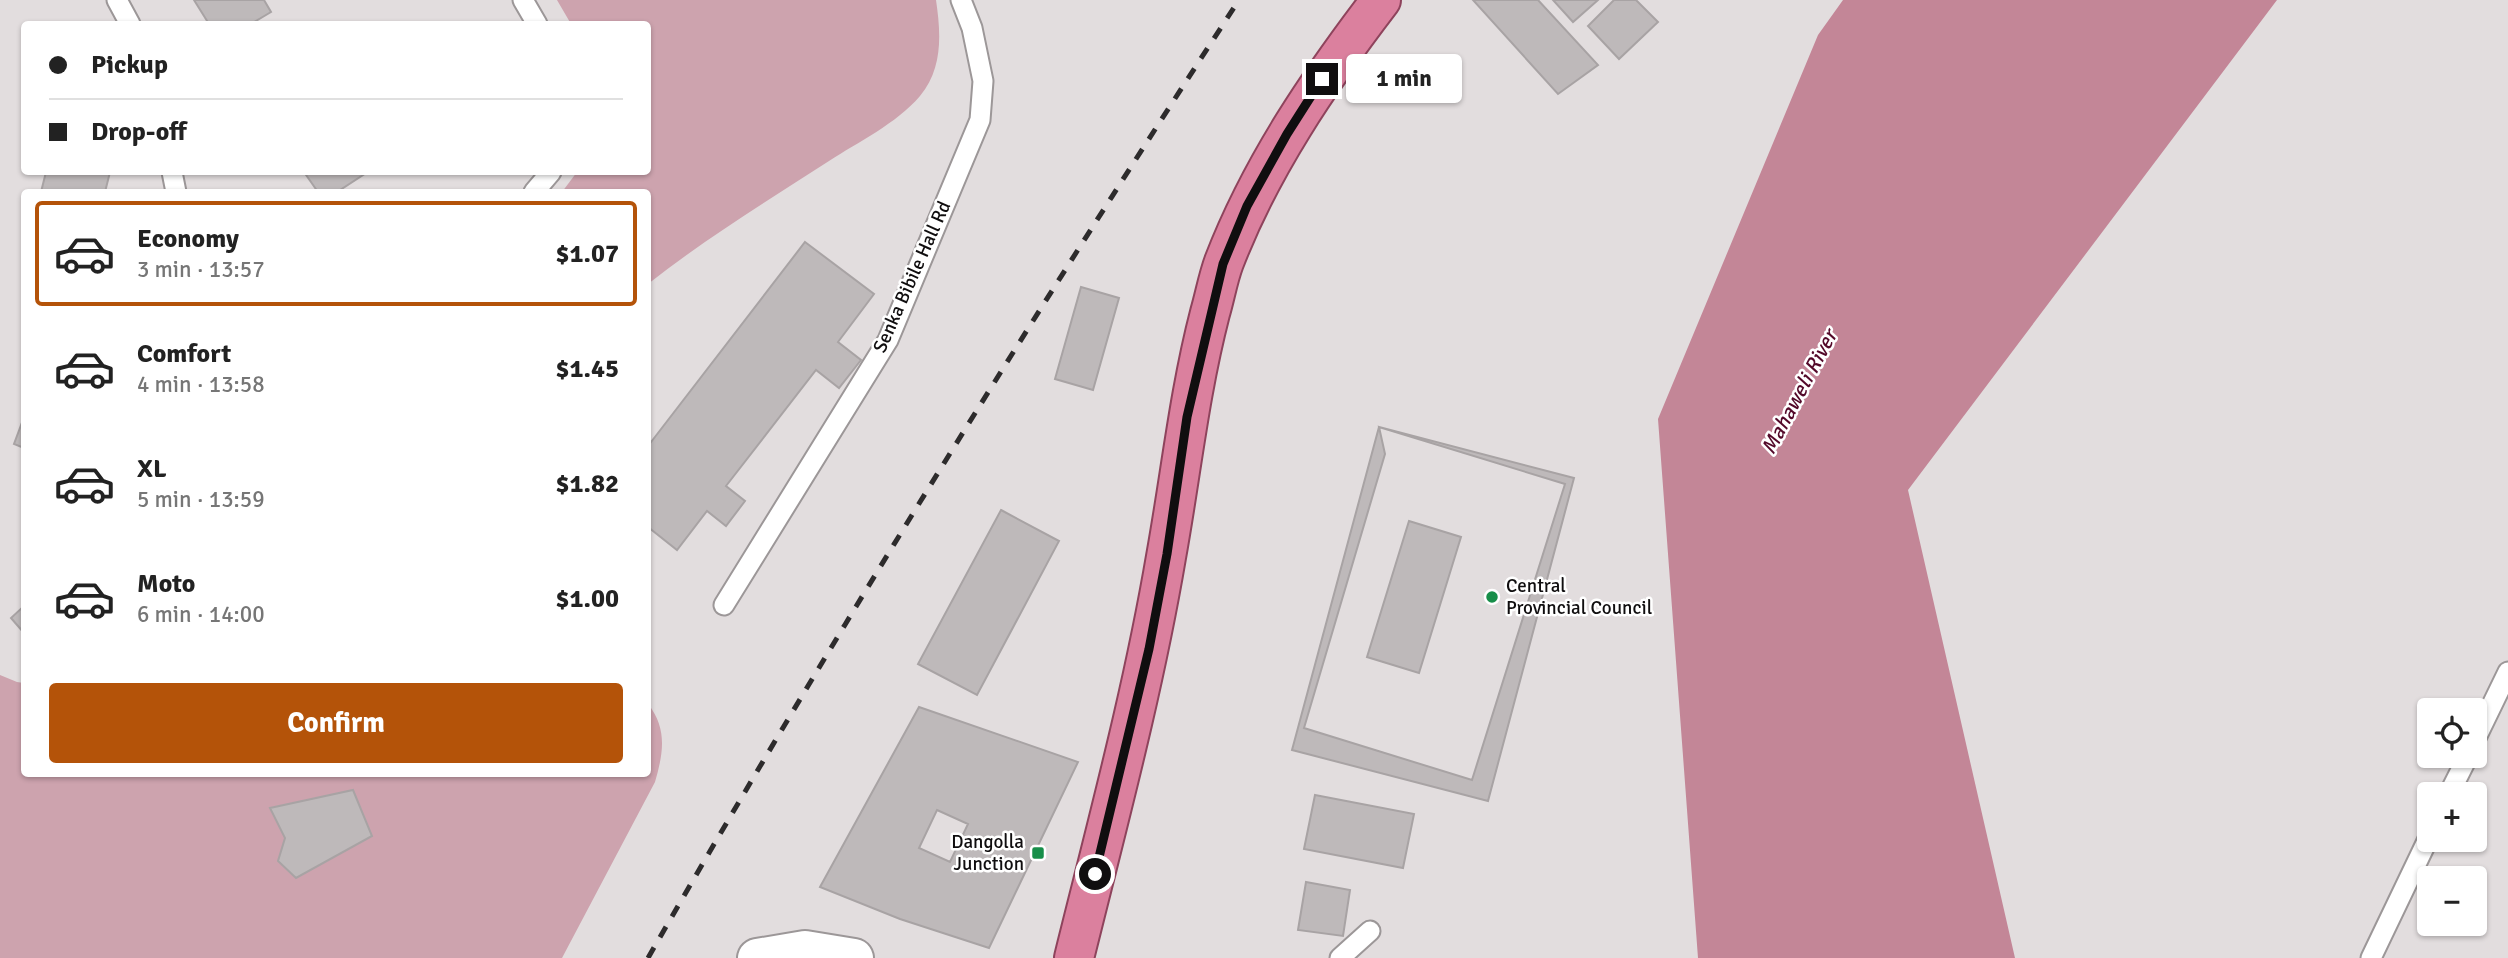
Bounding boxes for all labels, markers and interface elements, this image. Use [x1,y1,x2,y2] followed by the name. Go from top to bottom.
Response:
[91,49,168,81] text: Pickup
[1346,55,1462,104] callout: 1 min
[1306,63,1338,95] route end
[1376,64,1432,93] text: 1 min
[91,116,187,148] text: Drop-off
[868,197,956,357] street label: Senka Bibile Hall Rd
[53,222,116,285] icon: car
[137,223,239,255] text: Economy
[555,238,619,270] text: $1.07
[137,255,265,284] text: 3 min · 13:57
[1755,323,1844,459] water label: Mahaweli River
[53,337,116,400] icon: car
[137,338,231,370] text: Comfort
[555,353,619,385] text: $1.45
[137,370,265,399] text: 4 min · 13:58
[53,452,116,515] icon: car
[137,453,167,485] text: XL
[555,468,619,500] text: $1.82
[137,485,265,514] text: 5 min · 13:59
[53,567,116,630] icon: car
[137,568,195,600] text: Moto
[1506,574,1652,620] place label: Central Provincial Council
[555,583,619,615] text: $1.00
[1484,589,1500,605] marker: Central Provincial Council
[137,600,265,629] text: 6 min · 14:00
[49,683,623,763] button: Confirm
[2417,698,2487,936] map controls
[2417,698,2487,768] button: locate
[2417,782,2487,852] button: +
[951,830,1024,876] place label: Dangolla Junction
[1030,845,1046,861] marker: Dangolla Junction
[1079,858,1111,890] route start
[2417,866,2487,936] button: −

